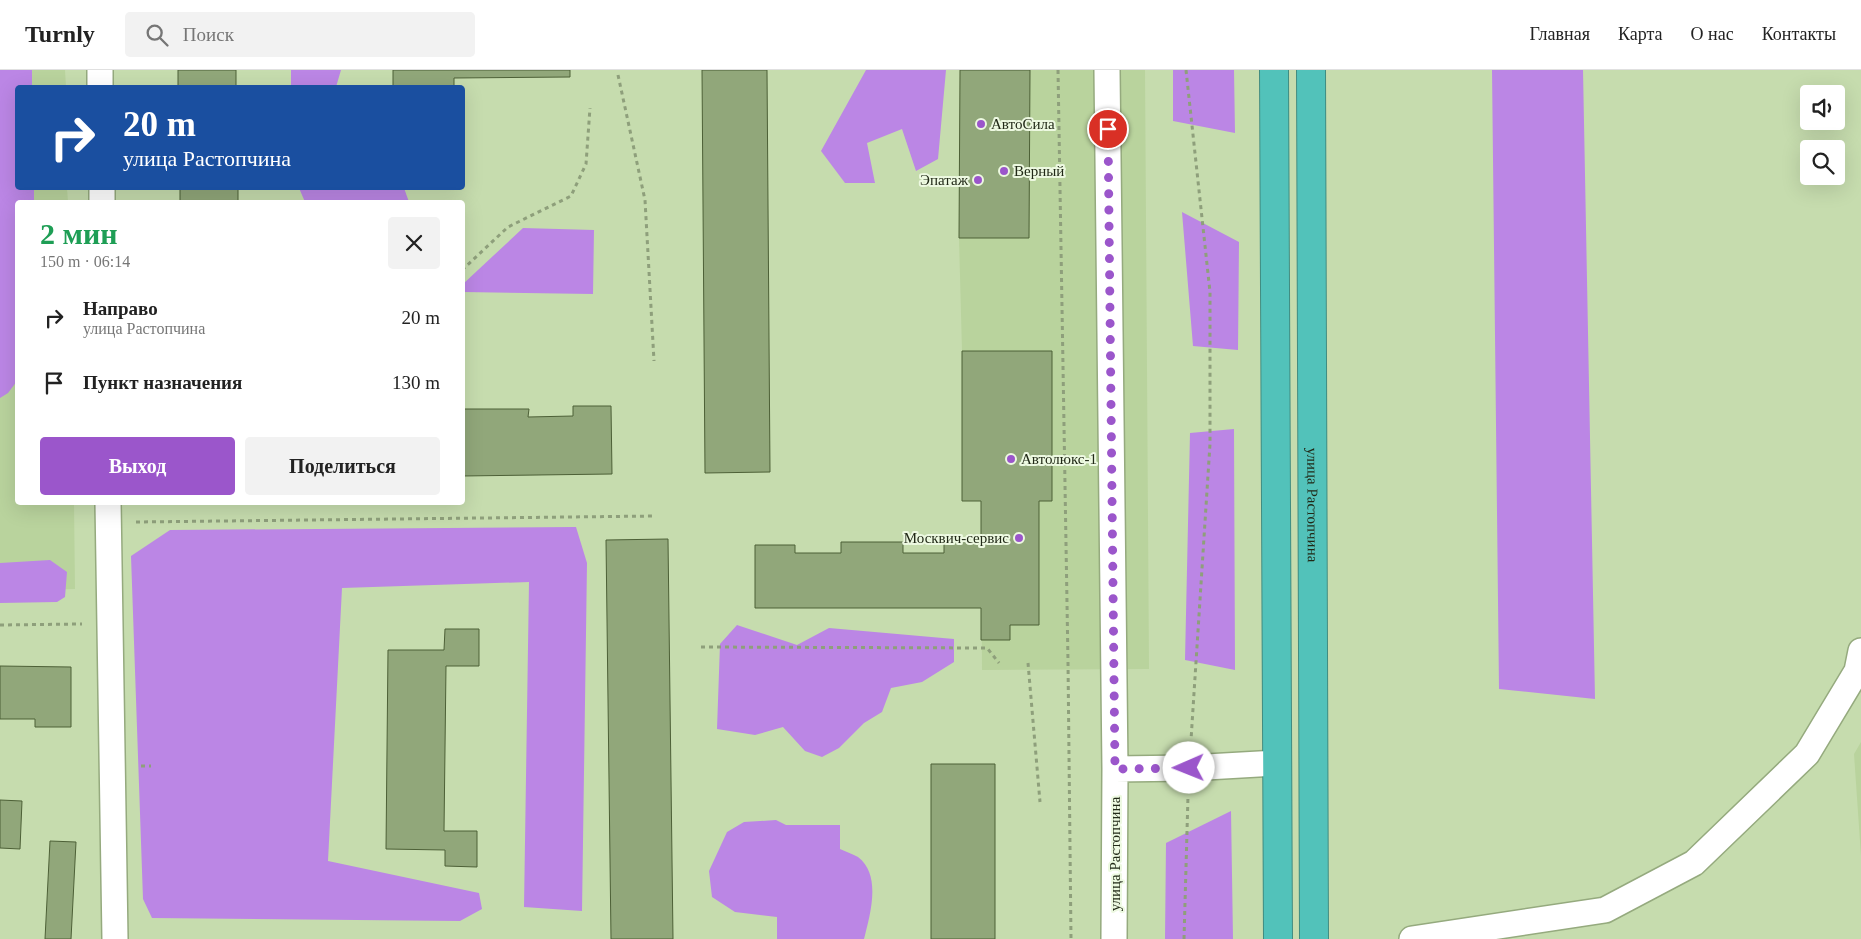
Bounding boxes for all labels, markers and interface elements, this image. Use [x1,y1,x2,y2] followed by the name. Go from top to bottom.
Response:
[125,12,475,57] search box
[25,21,95,47] text: Turnly
[143,21,171,49] icon: search
[183,24,234,45] text: Поиск
[1530,24,1590,44] text: Главная
[1618,24,1663,44] text: Карта
[1691,24,1734,44] text: О нас
[1762,24,1836,44] text: Контакты
[1800,85,1845,185] map controls
[1800,85,1845,130] button: sound
[40,105,105,170] icon: right
[123,105,196,144] text: 20 m
[1087,108,1129,150] pin
[1094,115,1122,143] icon: arrive
[991,116,1055,132] place label: АвтоСила
[975,118,987,130] marker: АвтоСила
[1800,140,1845,185] button: search
[123,146,291,171] text: улица Растопчина
[1014,163,1064,179] place label: Верный
[998,165,1010,177] marker: Верный
[920,172,969,188] place label: Эпатаж
[972,174,984,186] marker: Эпатаж
[40,217,118,250] text: 2 мин
[388,217,440,269] button: close
[40,253,130,270] text: 150 m · 06:14
[83,298,158,319] text: Направо
[40,304,68,332] icon: right
[401,307,440,328] text: 20 m
[83,320,205,337] text: улица Растопчина
[40,369,68,397] icon: arrive
[83,372,242,393] text: Пункт назначения
[392,372,440,393] text: 130 m
[40,437,235,495] button: Выход
[245,437,440,495] button: Поделиться
[1304,448,1321,563] street label: улица Растопчина
[1021,451,1097,467] place label: Автолюкс-1
[1005,453,1017,465] marker: Автолюкс-1
[904,530,1009,546] place label: Москвич-сервис
[1013,532,1025,544] marker: Москвич-сервис
[1162,741,1214,793] position arrow
[1107,796,1123,911] street label: улица Растопчина

